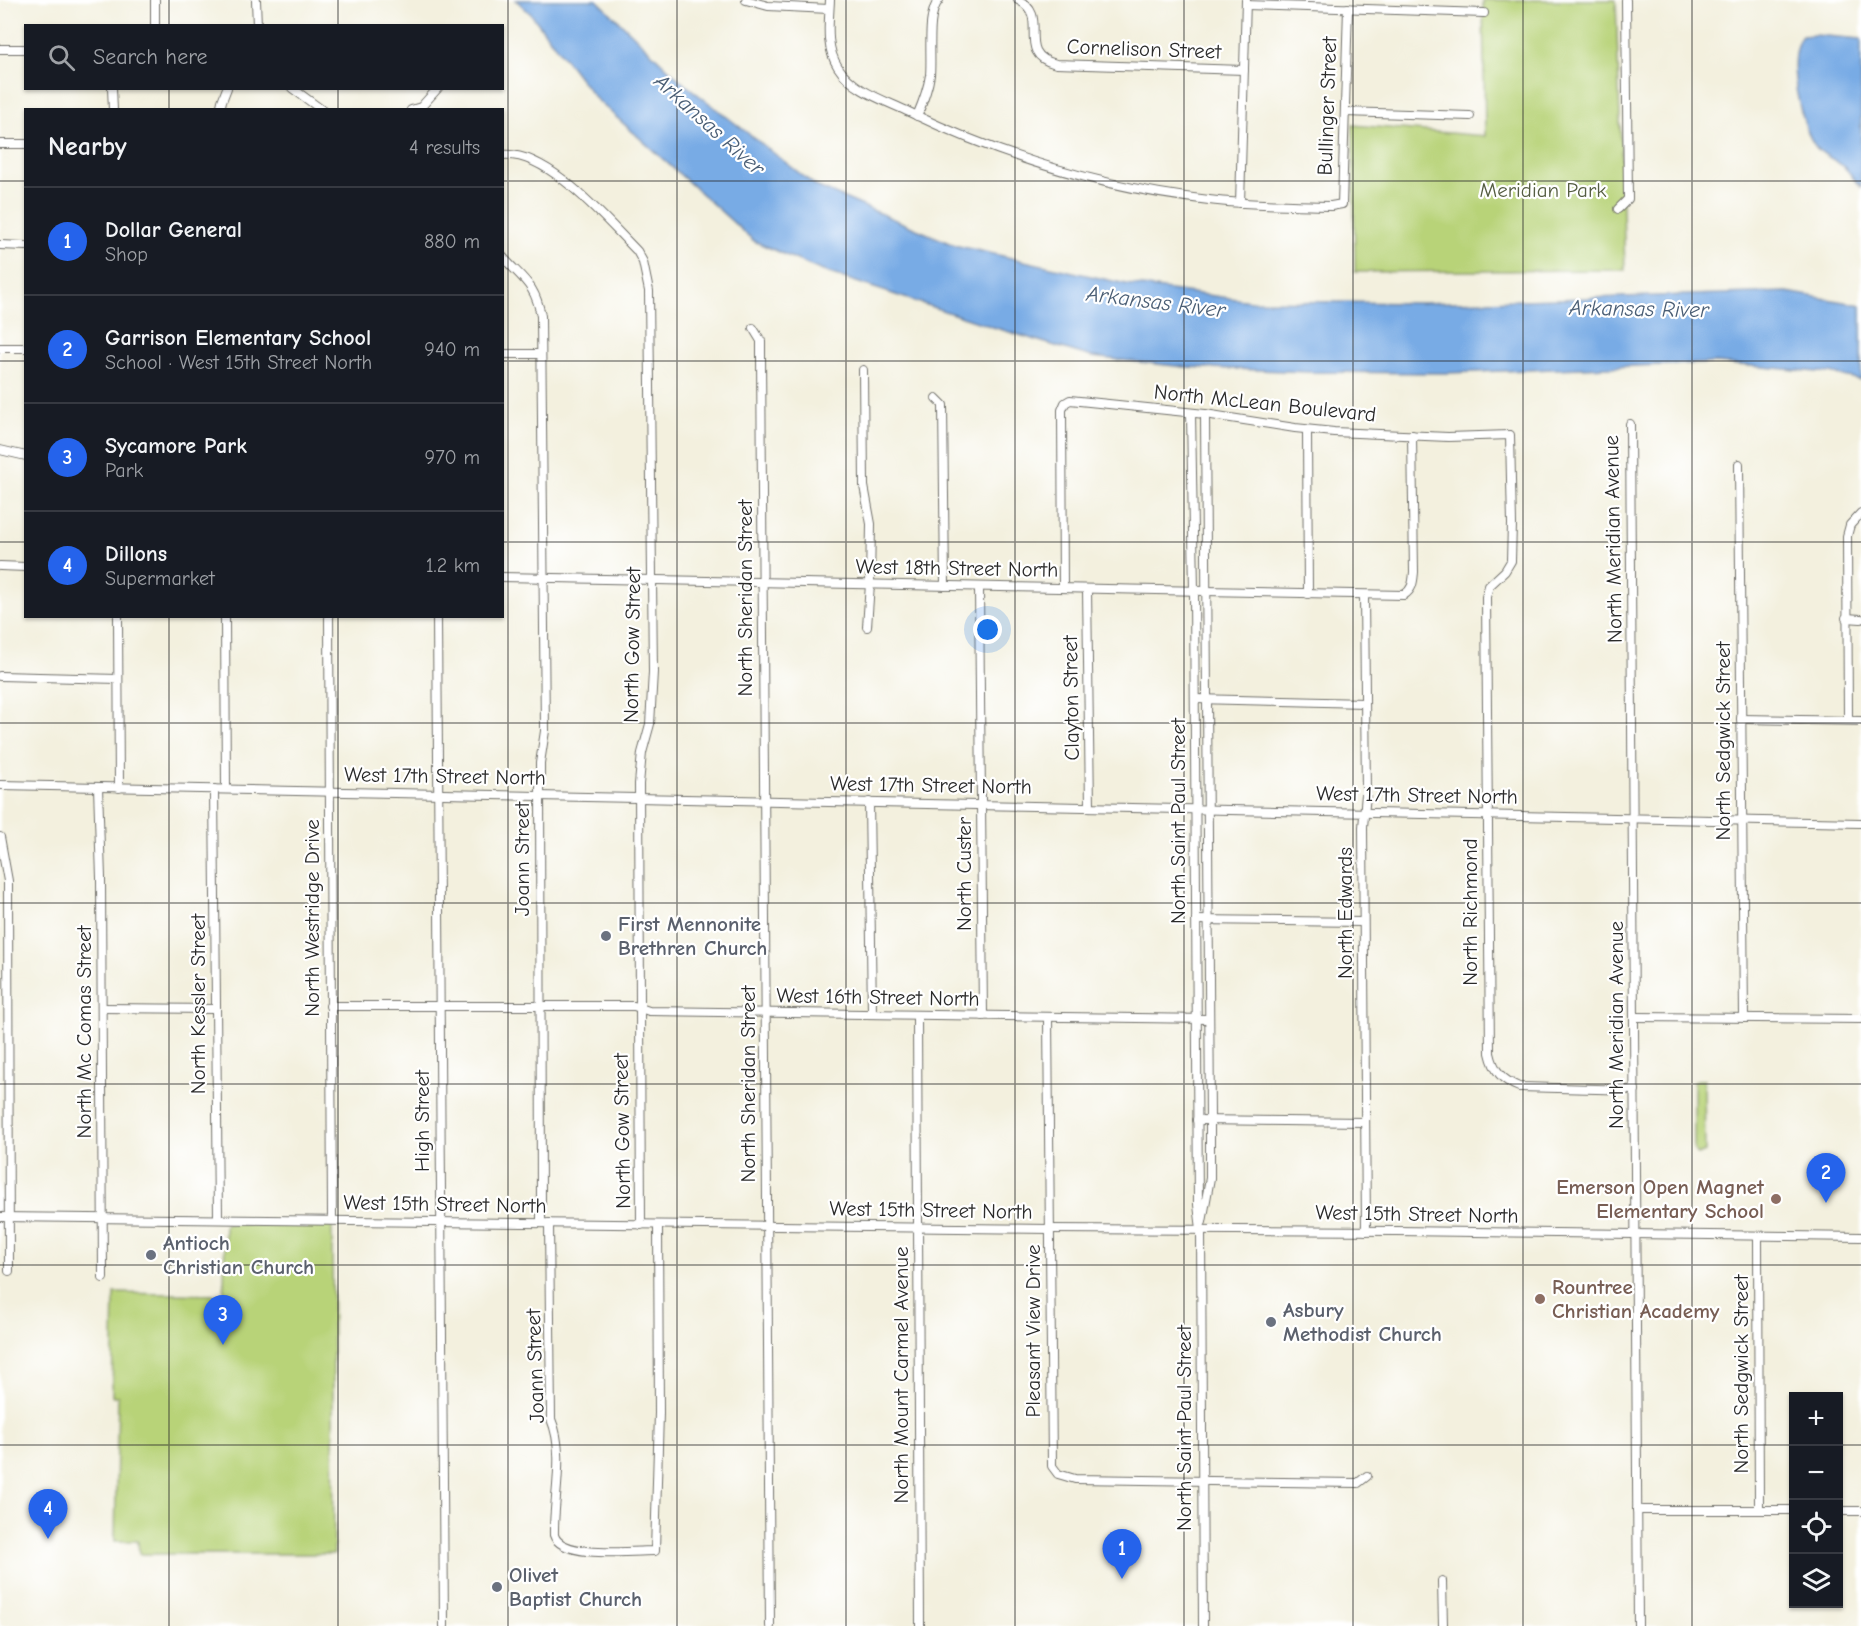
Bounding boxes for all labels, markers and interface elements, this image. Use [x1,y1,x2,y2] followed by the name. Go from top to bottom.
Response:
[24,24,504,90] search box
[1066,34,1223,64] street label: Cornelison Street
[1313,35,1341,176] street label: Bullinger Street
[45,41,78,74] icon: search
[93,44,208,70] text: Search here
[648,68,771,182] water label: Arkansas River
[48,132,127,162] text: Nearby
[409,136,480,159] text: 4 results
[1480,178,1606,202] park label: Meridian Park
[105,217,242,243] text: Dollar General
[64,230,71,253] text: 1
[424,230,480,253] text: 880 m
[105,243,148,266] text: Shop
[1084,280,1228,324] water label: Arkansas River
[1568,295,1710,323] water label: Arkansas River
[105,325,371,351] text: Garrison Elementary School
[63,338,72,361] text: 2
[424,338,480,361] text: 940 m
[105,351,372,374] text: School · West 15th Street North
[1153,379,1377,427] street label: North McLean Boulevard
[105,433,247,459] text: Sycamore Park
[1599,435,1627,643] street label: North Meridian Avenue
[63,446,72,469] text: 3
[425,446,480,469] text: 970 m
[105,459,143,482] text: Park
[733,498,757,697] street label: North Sheridan Street
[105,541,167,567] text: Dillons
[63,554,72,577] text: 4
[426,554,480,577] text: 1.2 km
[856,554,1058,582] street label: West 18th Street North
[619,566,645,723] street label: North Gow Street
[105,567,215,590] text: Supermarket
[973,615,1002,644] your location
[1058,634,1084,761] street label: Clayton Street
[1711,640,1735,841] street label: North Sedgwick Street
[1166,717,1190,924] street label: North Saint Paul Street
[344,762,546,790] street label: West 17th Street North
[830,771,1032,799] street label: West 17th Street North
[1316,781,1518,809] street label: West 17th Street North
[510,801,534,916] street label: Joann Street
[952,816,976,931] street label: North Custer
[300,819,324,1017] street label: North Westridge Drive
[1458,838,1482,986] street label: North Richmond
[1333,847,1357,979] street label: North Edwards
[618,912,767,960] place label: First Mennonite Brethren Church
[186,913,210,1094] street label: North Kessler Street
[1604,921,1628,1129] street label: North Meridian Avenue
[72,925,96,1138] street label: North Mc Comas Street
[599,929,613,943] marker: First Mennonite Brethren Church
[776,983,980,1011] street label: West 16th Street North
[736,984,760,1183] street label: North Sheridan Street
[609,1052,635,1209] street label: North Gow Street
[410,1069,434,1172] street label: High Street
[1806,1154,1846,1203] pin: 2
[1556,1175,1765,1223] place label: Emerson Open Magnet Elementary School
[343,1190,547,1218] street label: West 15th Street North
[1769,1192,1783,1206] marker: Emerson Open Magnet Elementary School
[829,1196,1033,1224] street label: West 15th Street North
[1315,1200,1519,1228] street label: West 15th Street North
[163,1231,314,1279] place label: Antioch Christian Church
[1021,1244,1045,1418] street label: Pleasant View Drive
[889,1246,913,1504] street label: North Mount Carmel Avenue
[144,1248,158,1262] marker: Antioch Christian Church
[1729,1273,1753,1474] street label: North Sedgwick Street
[1552,1275,1720,1323] place label: Rountree Christian Academy
[1533,1292,1547,1306] marker: Rountree Christian Academy
[204,1296,242,1345] pin: 3
[1283,1298,1442,1346] place label: Asbury Methodist Church
[521,1307,549,1424] street label: Joann Street
[1264,1315,1278,1329] marker: Asbury Methodist Church
[1172,1324,1196,1531] street label: North Saint Paul Street
[1789,1392,1843,1608] map controls
[1789,1392,1843,1446] button: +
[1789,1446,1843,1500] button: −
[28,1490,68,1539] pin: 4
[1789,1500,1843,1554] button: locate
[1102,1530,1142,1579] pin: 1
[1789,1554,1843,1608] button: layers
[509,1563,642,1611] place label: Olivet Baptist Church
[490,1580,504,1594] marker: Olivet Baptist Church

